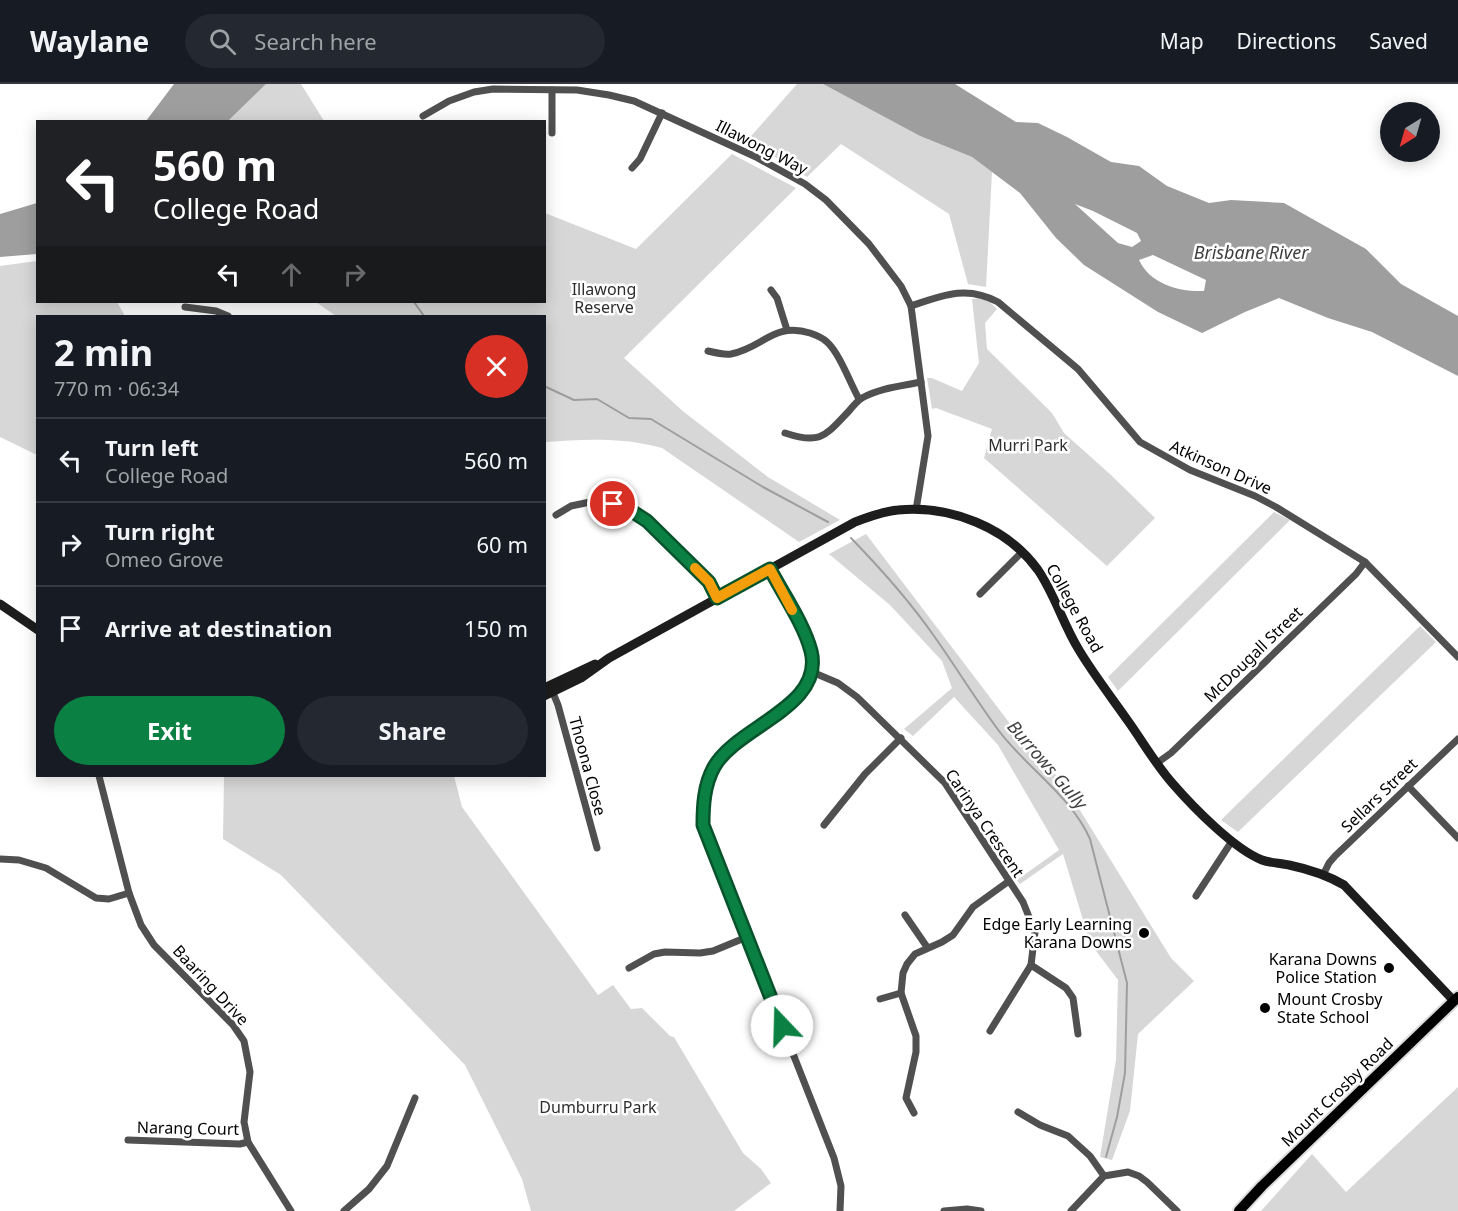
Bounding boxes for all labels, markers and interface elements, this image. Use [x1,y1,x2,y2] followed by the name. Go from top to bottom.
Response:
[185,14,605,68] search box
[30,22,149,60] text: Waylane
[206,25,239,58] icon: search
[254,26,377,56] text: Search here
[1160,27,1204,55] text: Map
[1237,27,1336,55] text: Directions
[1369,27,1428,55] text: Saved
[1380,102,1440,162] north arrow
[1380,102,1440,162] map controls
[712,114,813,180] street label: Illawong Way
[153,136,277,193] text: 560 m
[54,144,132,222] icon: left
[153,190,319,227] text: College Road
[1194,240,1309,264] water label: Brisbane River
[212,258,245,291] icon: left
[275,258,308,291] icon: ahead
[338,258,371,291] icon: right
[572,278,636,318] park label: Illawong Reserve
[54,328,153,377] text: 2 min
[465,335,528,398] button: close
[54,375,179,402] text: 770 m · 06:34
[105,432,199,462] text: Turn left
[988,434,1068,456] park label: Murri Park
[1166,435,1276,499] street label: Atkinson Drive
[54,444,87,477] icon: left
[464,445,528,475] text: 560 m
[105,462,228,489] text: College Road
[587,478,638,529] pin
[596,487,629,520] icon: arrive
[105,516,215,546] text: Turn right
[54,528,87,561] icon: right
[477,529,528,559] text: 60 m
[105,546,223,573] text: Omeo Grove
[1041,560,1109,656] street label: College Road
[1199,601,1307,707] street label: McDougall Street
[54,612,87,645] icon: arrive
[105,613,332,643] text: Arrive at destination
[464,613,528,643] text: 150 m
[54,696,285,765] button: Exit
[297,696,528,765] button: Share
[564,714,612,818] street label: Thoona Close
[1002,715,1094,815] water label: Burrows Gully
[1336,753,1422,837] street label: Sellars Street
[941,764,1030,882] street label: Carinya Crescent
[983,913,1132,953] place label: Edge Early Learning Karana Downs
[1137,926,1151,940] marker: Edge Early Learning Karana Downs
[168,940,254,1030] street label: Baaring Drive
[1269,948,1377,988] place label: Karana Downs Police Station
[1382,961,1396,975] marker: Karana Downs Police Station
[1277,988,1383,1028] place label: Mount Crosby State School
[750,994,814,1058] position arrow
[1258,1001,1272,1015] marker: Mount Crosby State School
[1276,1033,1398,1151] street label: Mount Crosby Road
[539,1096,657,1118] park label: Dumburru Park
[137,1116,240,1140] street label: Narang Court

